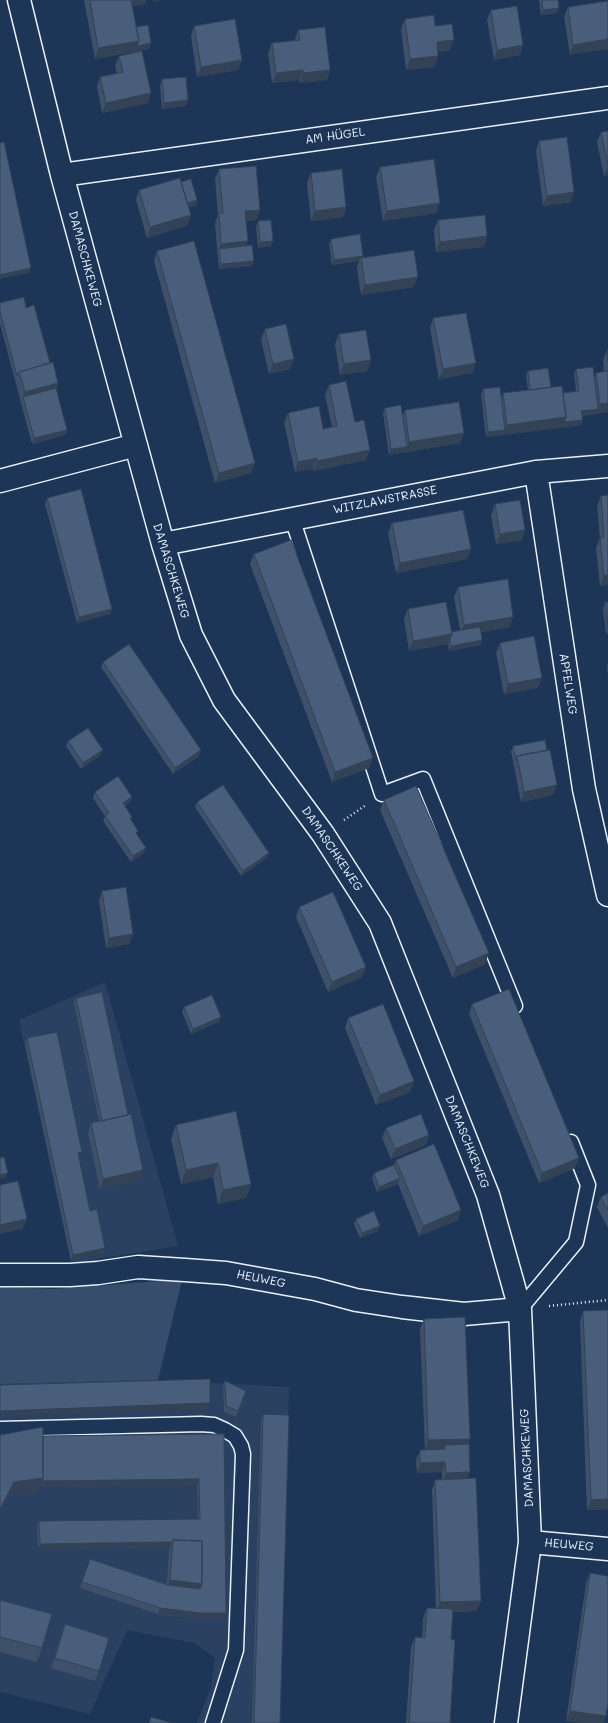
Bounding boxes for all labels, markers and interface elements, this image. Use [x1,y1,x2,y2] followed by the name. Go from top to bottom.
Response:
[304,125,366,147] street label: AM HÜGEL
[65,209,105,309] street label: DAMASCHKEWEG
[332,483,438,517] street label: WITZLAWSTRASSE
[150,522,192,620] street label: DAMASCHKEWEG
[556,652,580,716] street label: APFELWEG
[298,804,366,894] street label: DAMASCHKEWEG
[442,1094,492,1190] street label: DAMASCHKEWEG
[235,1267,287,1291] street label: HEUWEG
[517,1408,537,1508] street label: DAMASCHKEWEG
[544,1536,594,1554] street label: HEUWEG

